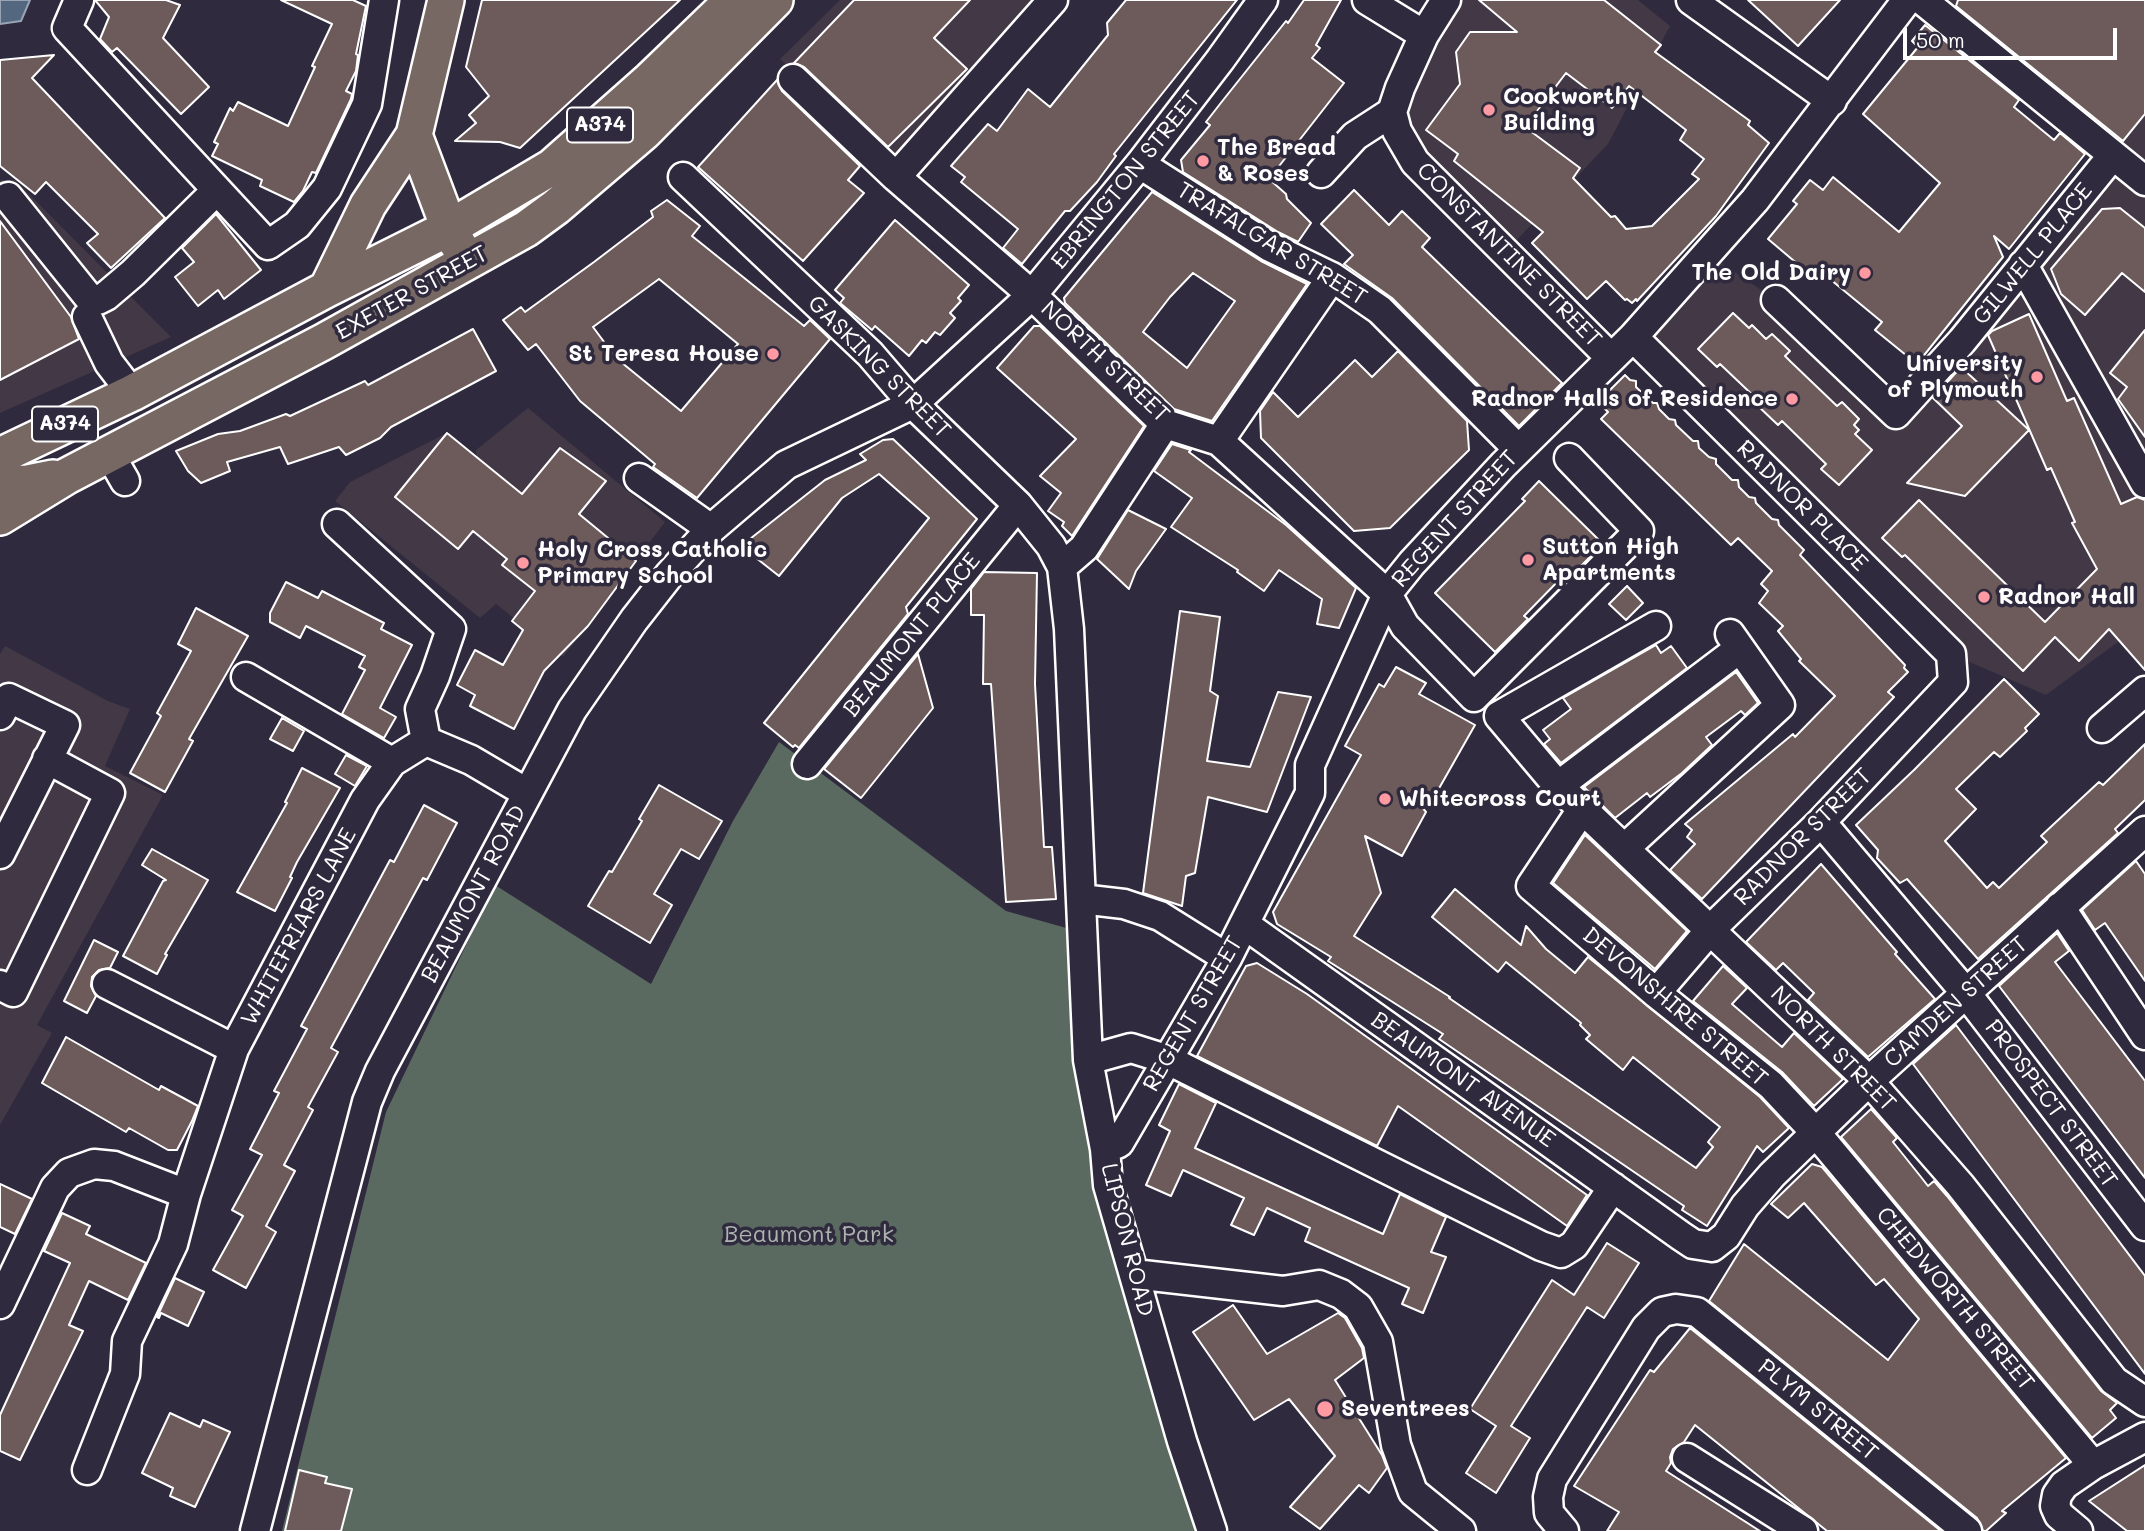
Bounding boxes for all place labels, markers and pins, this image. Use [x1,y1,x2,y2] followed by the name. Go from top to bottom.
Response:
[1503,83,1640,137] place label: Cookworthy Building
[1481,102,1497,118] marker: Cookworthy Building
[1217,134,1336,188] place label: The Bread & Roses
[1195,153,1211,169] marker: The Bread & Roses
[1691,259,1851,287] place label: The Old Dairy
[1857,265,1873,281] marker: The Old Dairy
[568,340,759,368] place label: St Teresa House
[765,346,781,362] marker: St Teresa House
[1888,350,2023,404] place label: University of Plymouth
[2029,369,2045,385] marker: University of Plymouth
[1471,385,1778,413] place label: Radnor Halls of Residence
[1784,391,1800,407] marker: Radnor Halls of Residence
[1542,533,1679,587] place label: Sutton High Apartments
[537,536,767,590] place label: Holy Cross Catholic Primary School
[1520,552,1536,568] marker: Sutton High Apartments
[515,555,531,571] marker: Holy Cross Catholic Primary School
[1998,583,2135,611] place label: Radnor Hall
[1976,589,1992,605] marker: Radnor Hall
[1399,785,1601,813] place label: Whitecross Court
[1377,791,1393,807] marker: Whitecross Court
[1341,1395,1470,1423] place label: Seventrees
[1315,1399,1335,1419] marker: Seventrees

